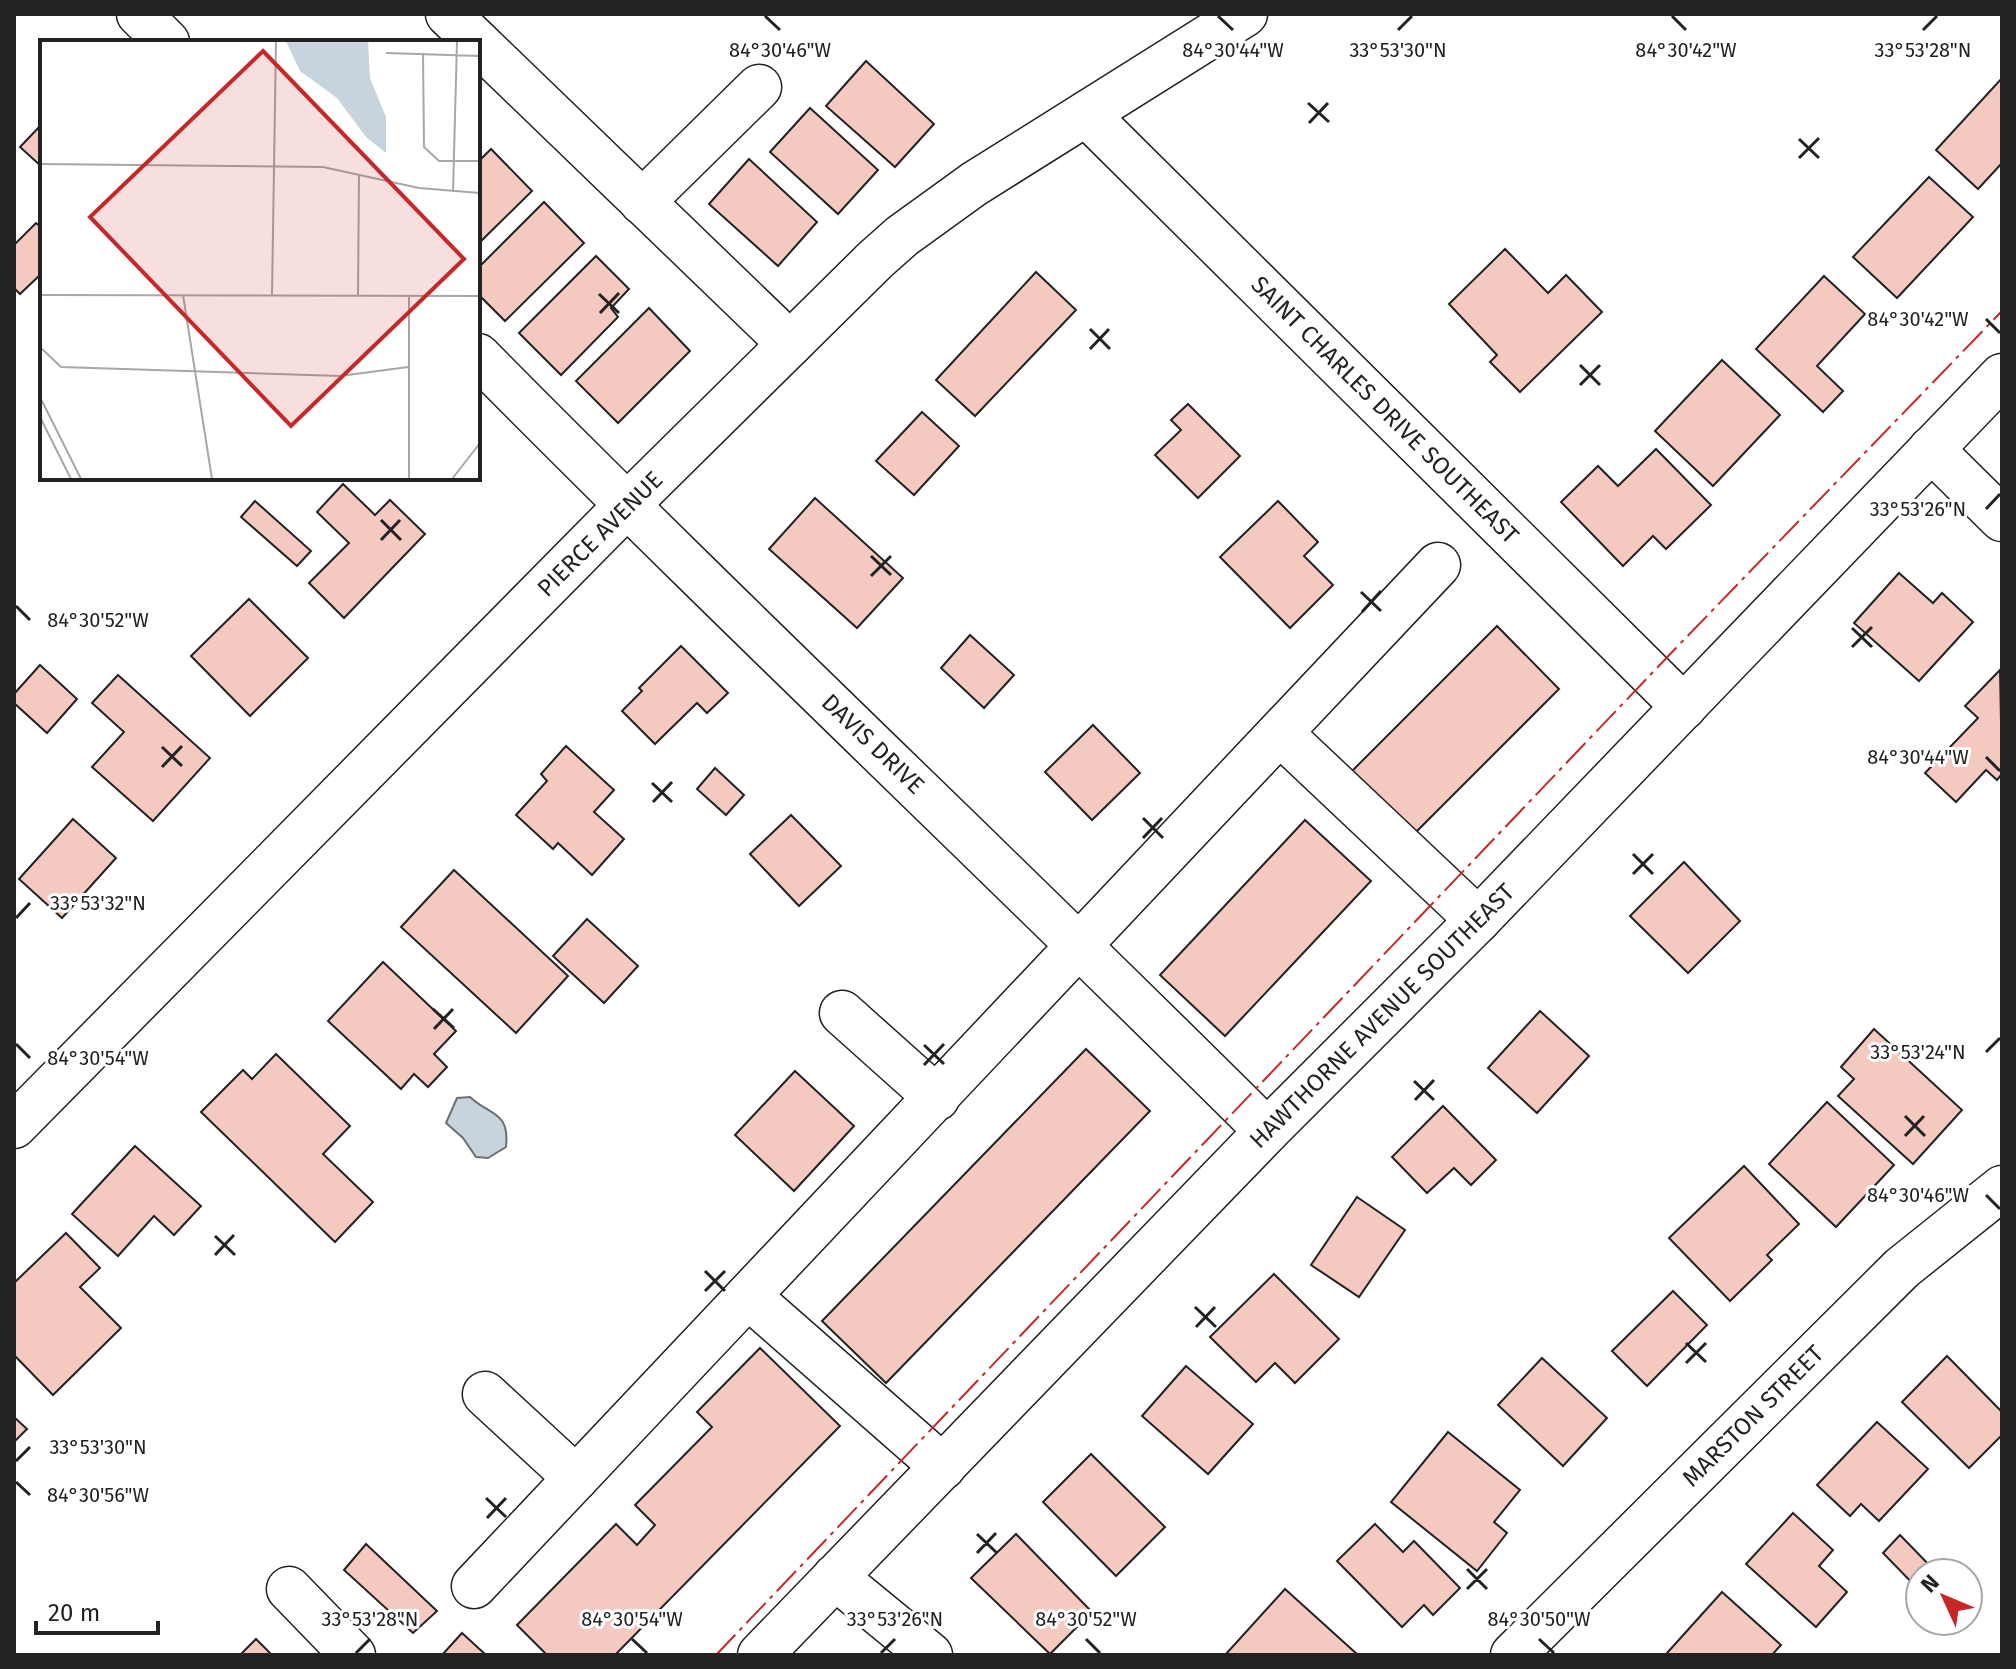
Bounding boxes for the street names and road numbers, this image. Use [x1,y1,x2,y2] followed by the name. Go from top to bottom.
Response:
[1246,271,1525,550] street label: SAINT CHARLES DRIVE SOUTHEAST
[532,466,668,602] street label: PIERCE AVENUE
[816,688,930,800] street label: DAVIS DRIVE
[1244,878,1520,1154] street label: HAWTHORNE AVENUE SOUTHEAST
[1677,1339,1830,1492] street label: MARSTON STREET

